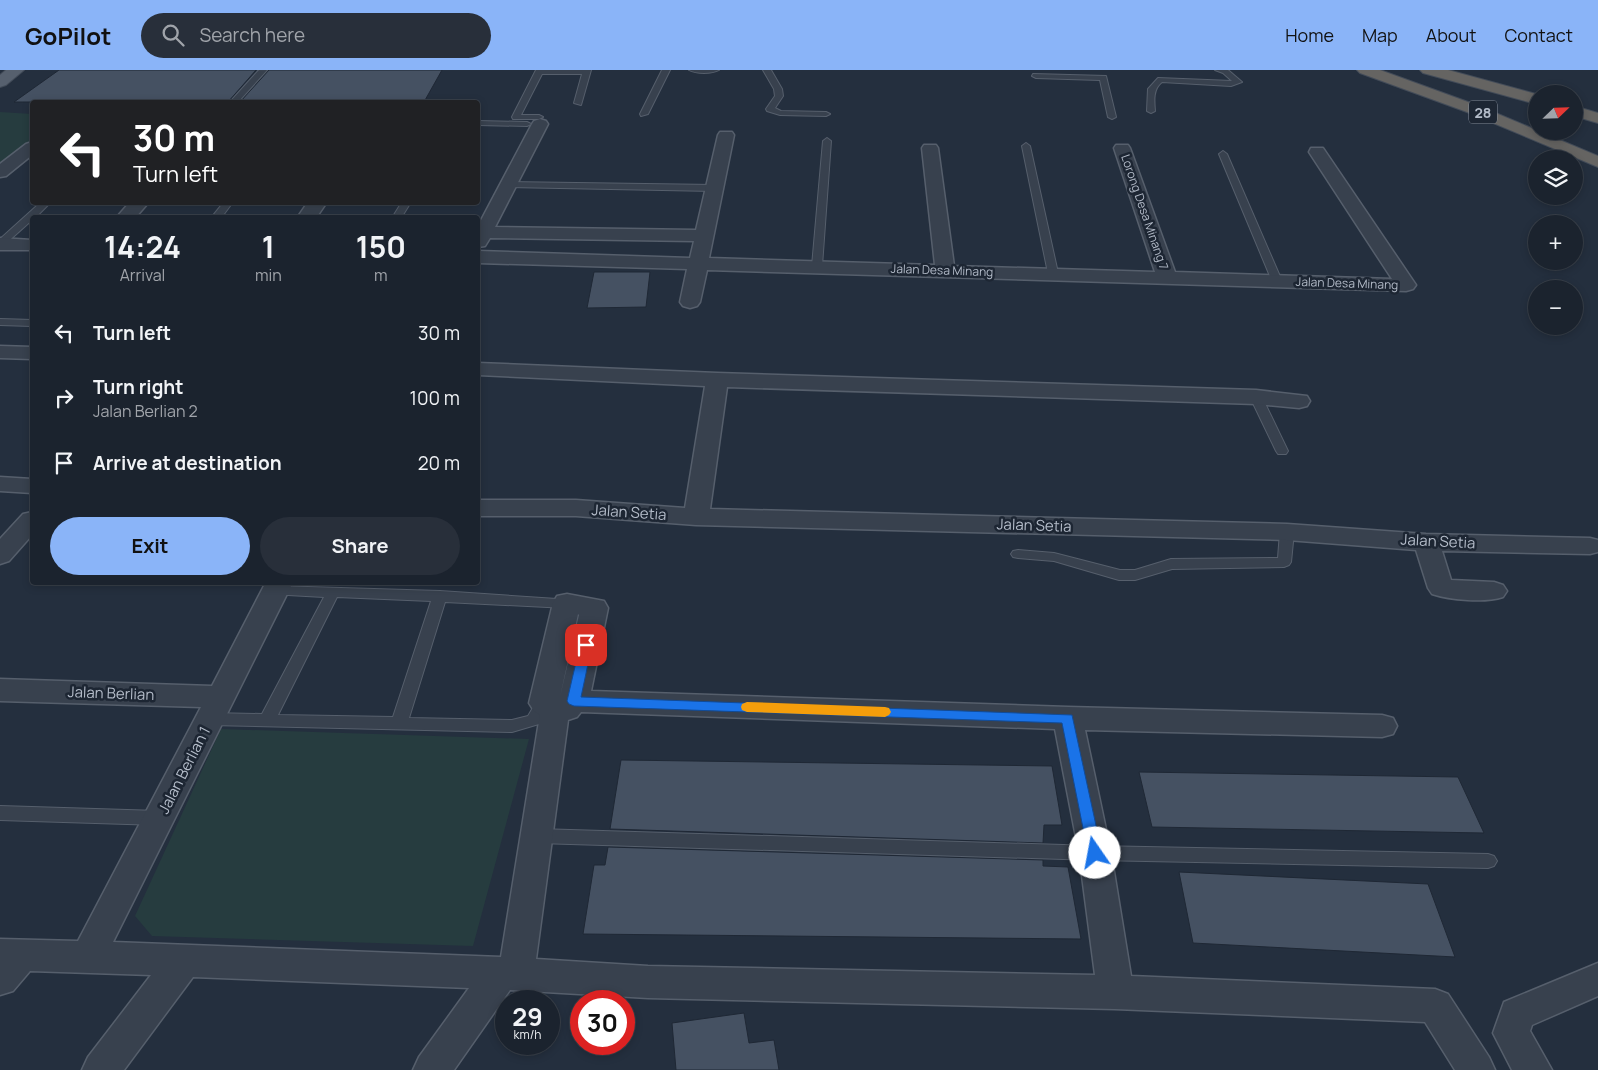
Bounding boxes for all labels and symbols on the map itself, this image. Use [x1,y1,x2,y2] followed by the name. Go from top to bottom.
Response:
[1528,85,1582,140] north arrow
[1469,101,1497,124] road number: 28
[1117,152,1173,272] street label: Lorong Desa Minang 7
[890,260,994,280] street label: Jalan Desa Minang
[1295,273,1399,293] street label: Jalan Desa Minang
[591,499,667,525] street label: Jalan Setia
[996,513,1072,537] street label: Jalan Setia
[1400,529,1476,553] street label: Jalan Setia
[565,624,607,666] pin
[67,681,155,705] street label: Jalan Berlian
[153,723,215,817] street label: Jalan Berlian 1
[1068,826,1120,878] position arrow
[570,990,635,1055] speed limit sign: 30

